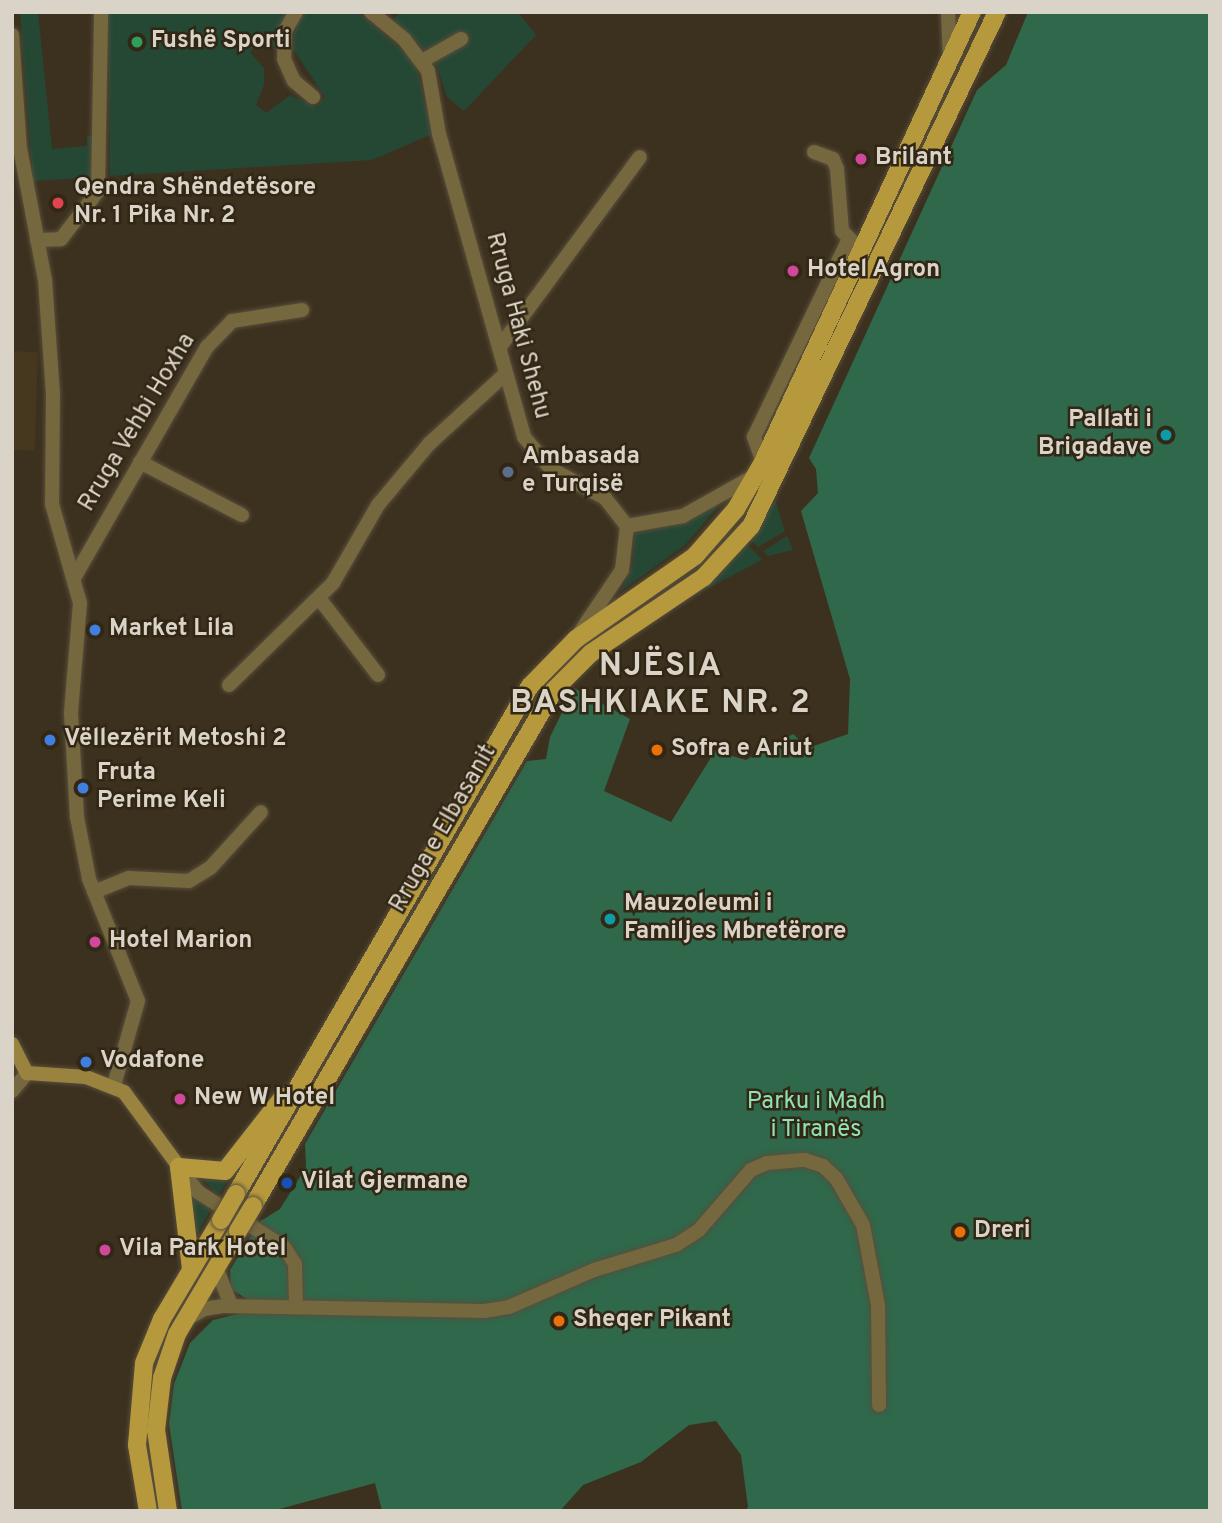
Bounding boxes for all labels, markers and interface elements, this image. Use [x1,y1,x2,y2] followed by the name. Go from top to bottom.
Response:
[151,28,291,56] place label: Fushë Sporti
[129,34,145,50] marker: Fushë Sporti
[875,145,952,173] place label: Brilant
[853,151,869,167] marker: Brilant
[74,175,316,231] place label: Qendra Shëndetësore Nr. 1 Pika Nr. 2
[48,193,68,213] marker: Qendra Shëndetësore Nr. 1 Pika Nr. 2
[478,230,556,422] street label: Rruga Haki Shehu
[807,257,941,285] place label: Hotel Agron
[785,263,801,279] marker: Hotel Agron
[73,328,203,518] street label: Rruga Vehbi Hoxha
[1038,407,1152,463] place label: Pallati i Brigadave
[1158,427,1174,443] marker: Pallati i Brigadave
[522,444,640,500] place label: Ambasada e Turqisë
[500,464,516,480] marker: Ambasada e Turqisë
[109,616,234,644] place label: Market Lila
[87,622,103,638] marker: Market Lila
[512,649,810,724] district label: NJËSIA BASHKIAKE NR. 2
[64,726,287,754] place label: Vëllezërit Metoshi 2
[42,732,58,748] marker: Vëllezërit Metoshi 2
[671,736,813,764] place label: Sofra e Ariut
[384,740,504,918] street label: Rruga e Elbasanit
[649,742,665,758] marker: Sofra e Ariut
[97,760,226,816] place label: Fruta Perime Keli
[75,780,91,796] marker: Fruta Perime Keli
[624,891,846,947] place label: Mauzoleumi i Familjes Mbretërore
[602,911,618,927] marker: Mauzoleumi i Familjes Mbretërore
[109,928,253,956] place label: Hotel Marion
[87,934,103,950] marker: Hotel Marion
[100,1048,204,1076] place label: Vodafone
[78,1054,94,1070] marker: Vodafone
[194,1085,335,1113] place label: New W Hotel
[747,1089,885,1145] park label: Parku i Madh i Tiranës
[172,1091,188,1107] marker: New W Hotel
[301,1169,468,1197] place label: Vilat Gjermane
[279,1175,295,1191] marker: Vilat Gjermane
[974,1218,1031,1246] place label: Dreri
[952,1224,968,1240] marker: Dreri
[119,1236,286,1264] place label: Vila Park Hotel
[97,1242,113,1258] marker: Vila Park Hotel
[573,1307,731,1335] place label: Sheqer Pikant
[551,1313,567,1329] marker: Sheqer Pikant

